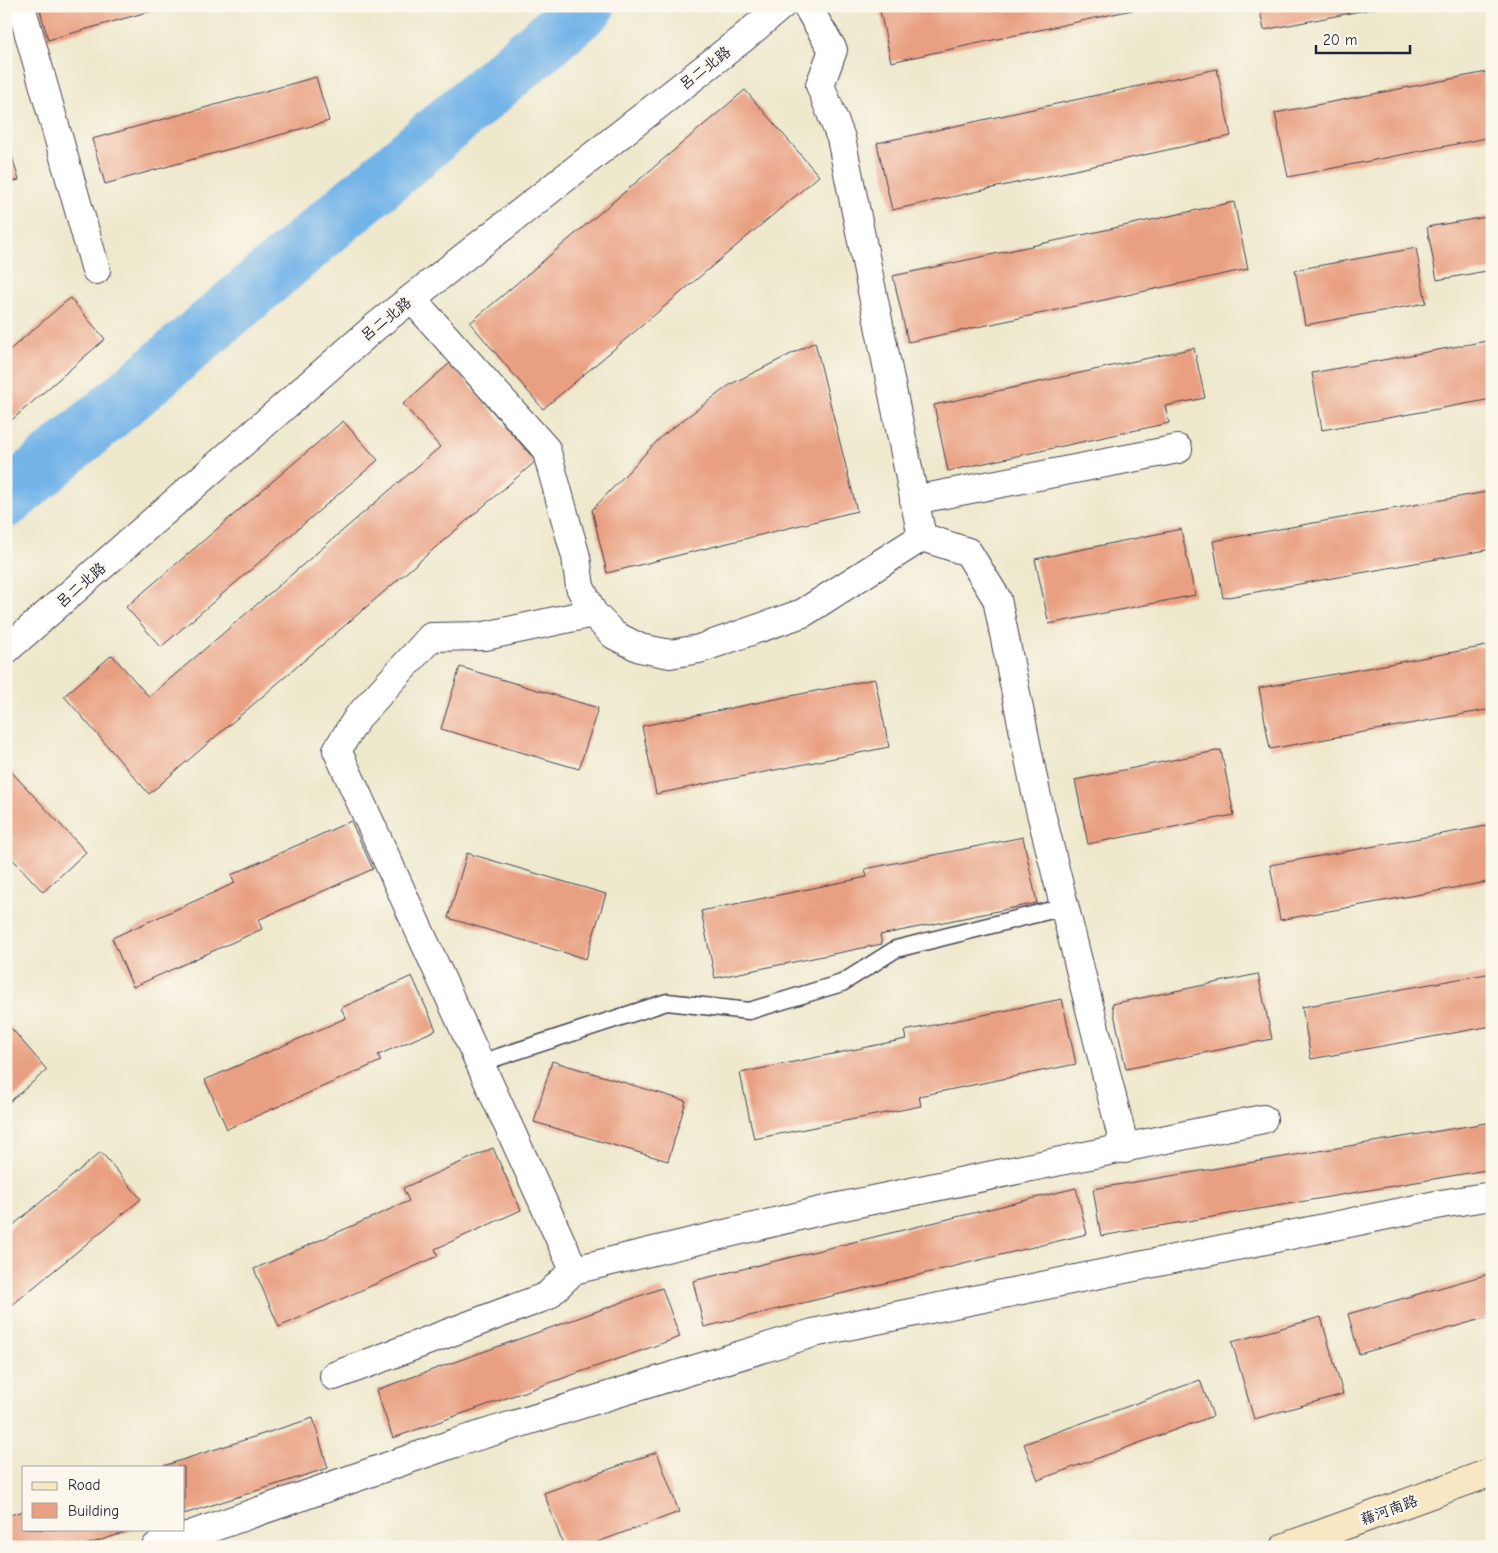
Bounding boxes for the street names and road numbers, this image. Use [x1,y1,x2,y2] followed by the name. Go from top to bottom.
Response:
[676,42,734,94] street label: 吕二北路
[357,293,415,345] street label: 吕二北路
[52,559,110,611] street label: 吕二北路
[1358,1491,1420,1529] street label: 藉河南路

